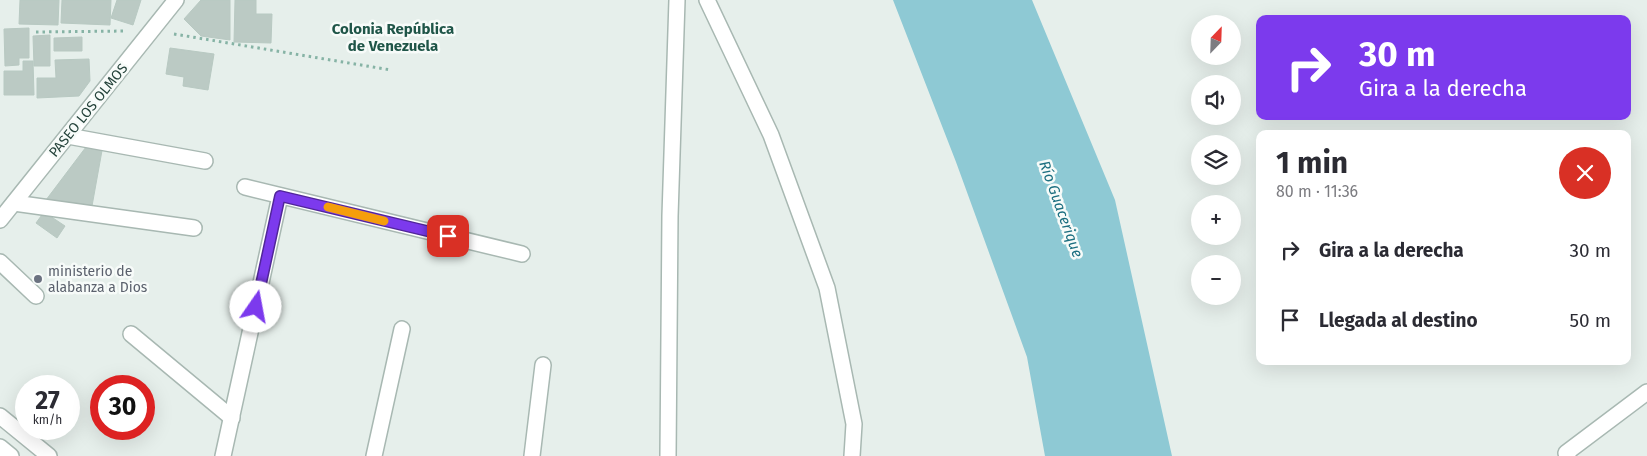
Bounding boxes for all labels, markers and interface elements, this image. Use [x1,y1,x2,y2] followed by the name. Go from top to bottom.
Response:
[1191,15,1241,65] north arrow
[1191,15,1241,305] map controls
[332,20,454,55] district label: Colonia República de Venezuela
[1359,33,1436,75] text: 30 m
[1276,35,1341,100] icon: right
[45,60,132,161] street label: PASEO LOS OLMOS
[1191,75,1241,125] button: sound
[1359,75,1527,102] text: Gira a la derecha
[1191,135,1241,185] button: layers
[1276,145,1348,181] text: 1 min
[1559,147,1611,199] button: close
[1035,158,1087,260] water label: Río Guacerique
[1276,182,1358,201] text: 80 m · 11:36
[1191,195,1241,245] button: +
[427,215,469,257] pin
[434,222,462,250] icon: arrive
[1276,236,1304,264] icon: right
[1319,239,1464,262] text: Gira a la derecha
[1570,239,1611,262] text: 30 m
[1191,255,1241,305] button: −
[48,263,148,296] place label: ministerio de alabanza a Dios
[32,273,44,285] marker: ministerio de alabanza a Dios
[229,280,281,332] position arrow
[1276,306,1304,334] icon: arrive
[1319,309,1478,332] text: Llegada al destino
[1570,309,1611,332] text: 50 m
[90,375,155,440] speed limit sign: 30
[35,386,60,416] text: 27
[33,413,62,427] text: km/h

